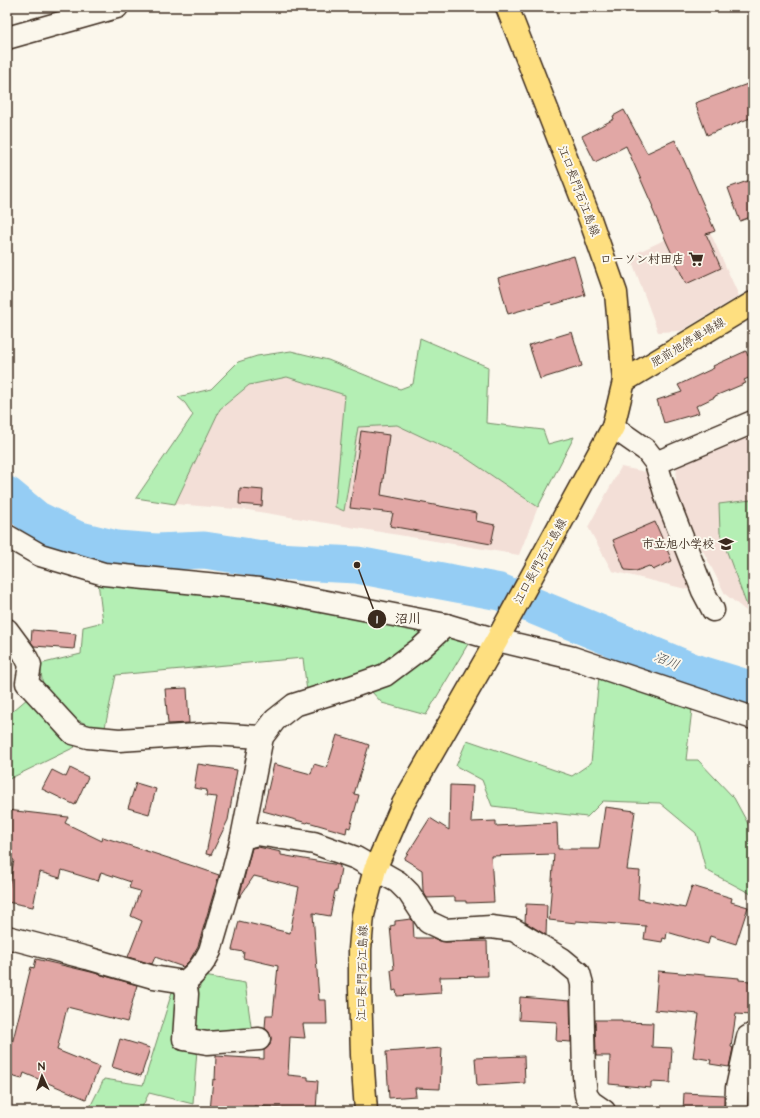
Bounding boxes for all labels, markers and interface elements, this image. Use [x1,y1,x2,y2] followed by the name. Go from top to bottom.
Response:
[553,143,604,239] street label: 江口長門石江島線
[687,250,705,268] supermarket icon: ローソン村田店
[600,251,684,268] place label: ローソン村田店
[648,314,729,371] street label: 肥前旭停車場線
[510,515,571,607] street label: 江口長門石江島線
[717,535,735,553] school or university icon: 市立旭小学校
[642,536,714,553] place label: 市立旭小学校
[367,606,429,631] callout: 沼川
[395,610,421,628] text: 沼川
[376,611,378,628] text: 1
[651,648,682,674] water label: 沼川
[353,925,372,1021] street label: 江口長門石江島線
[22,1056,62,1096] north arrow
[38,1059,45,1074] text: N

